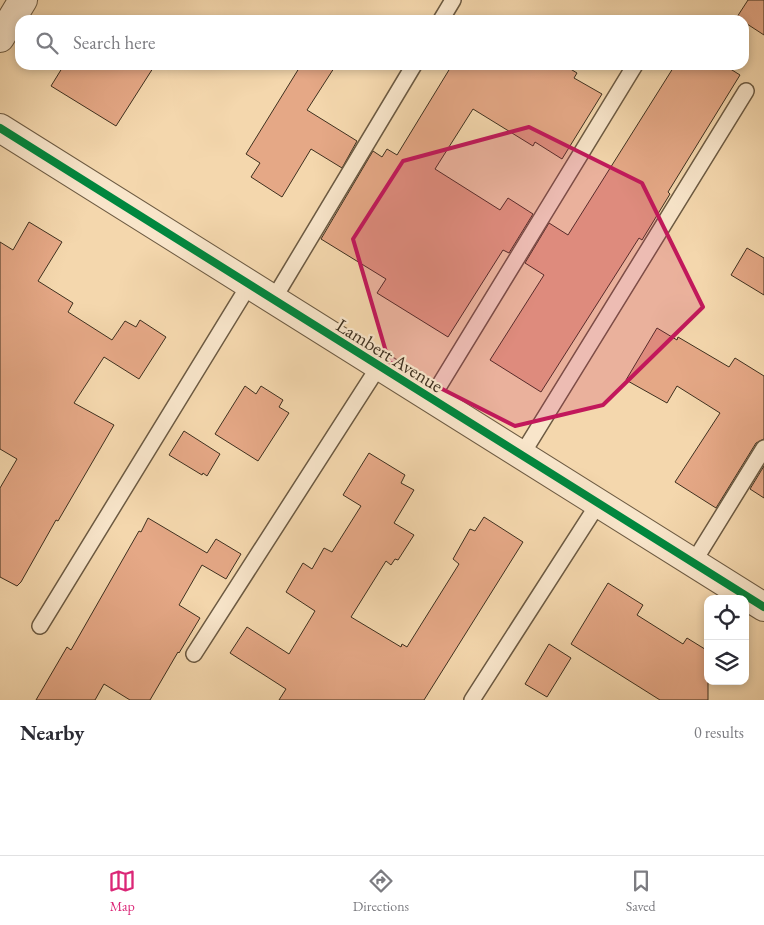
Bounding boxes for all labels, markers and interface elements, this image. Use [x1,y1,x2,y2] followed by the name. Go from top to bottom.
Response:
[15,15,749,70] search box
[33,29,61,57] icon: search
[73,30,155,55] text: Search here
[332,313,448,398] street label: Lambert Avenue
[704,595,749,685] map controls
[704,595,749,640] button: locate
[704,640,749,685] button: layers
[20,719,84,746] text: Nearby
[694,722,744,743] text: 0 results
[108,867,136,915] tab: Map
[353,867,409,915] tab: Directions
[626,867,656,915] tab: Saved

